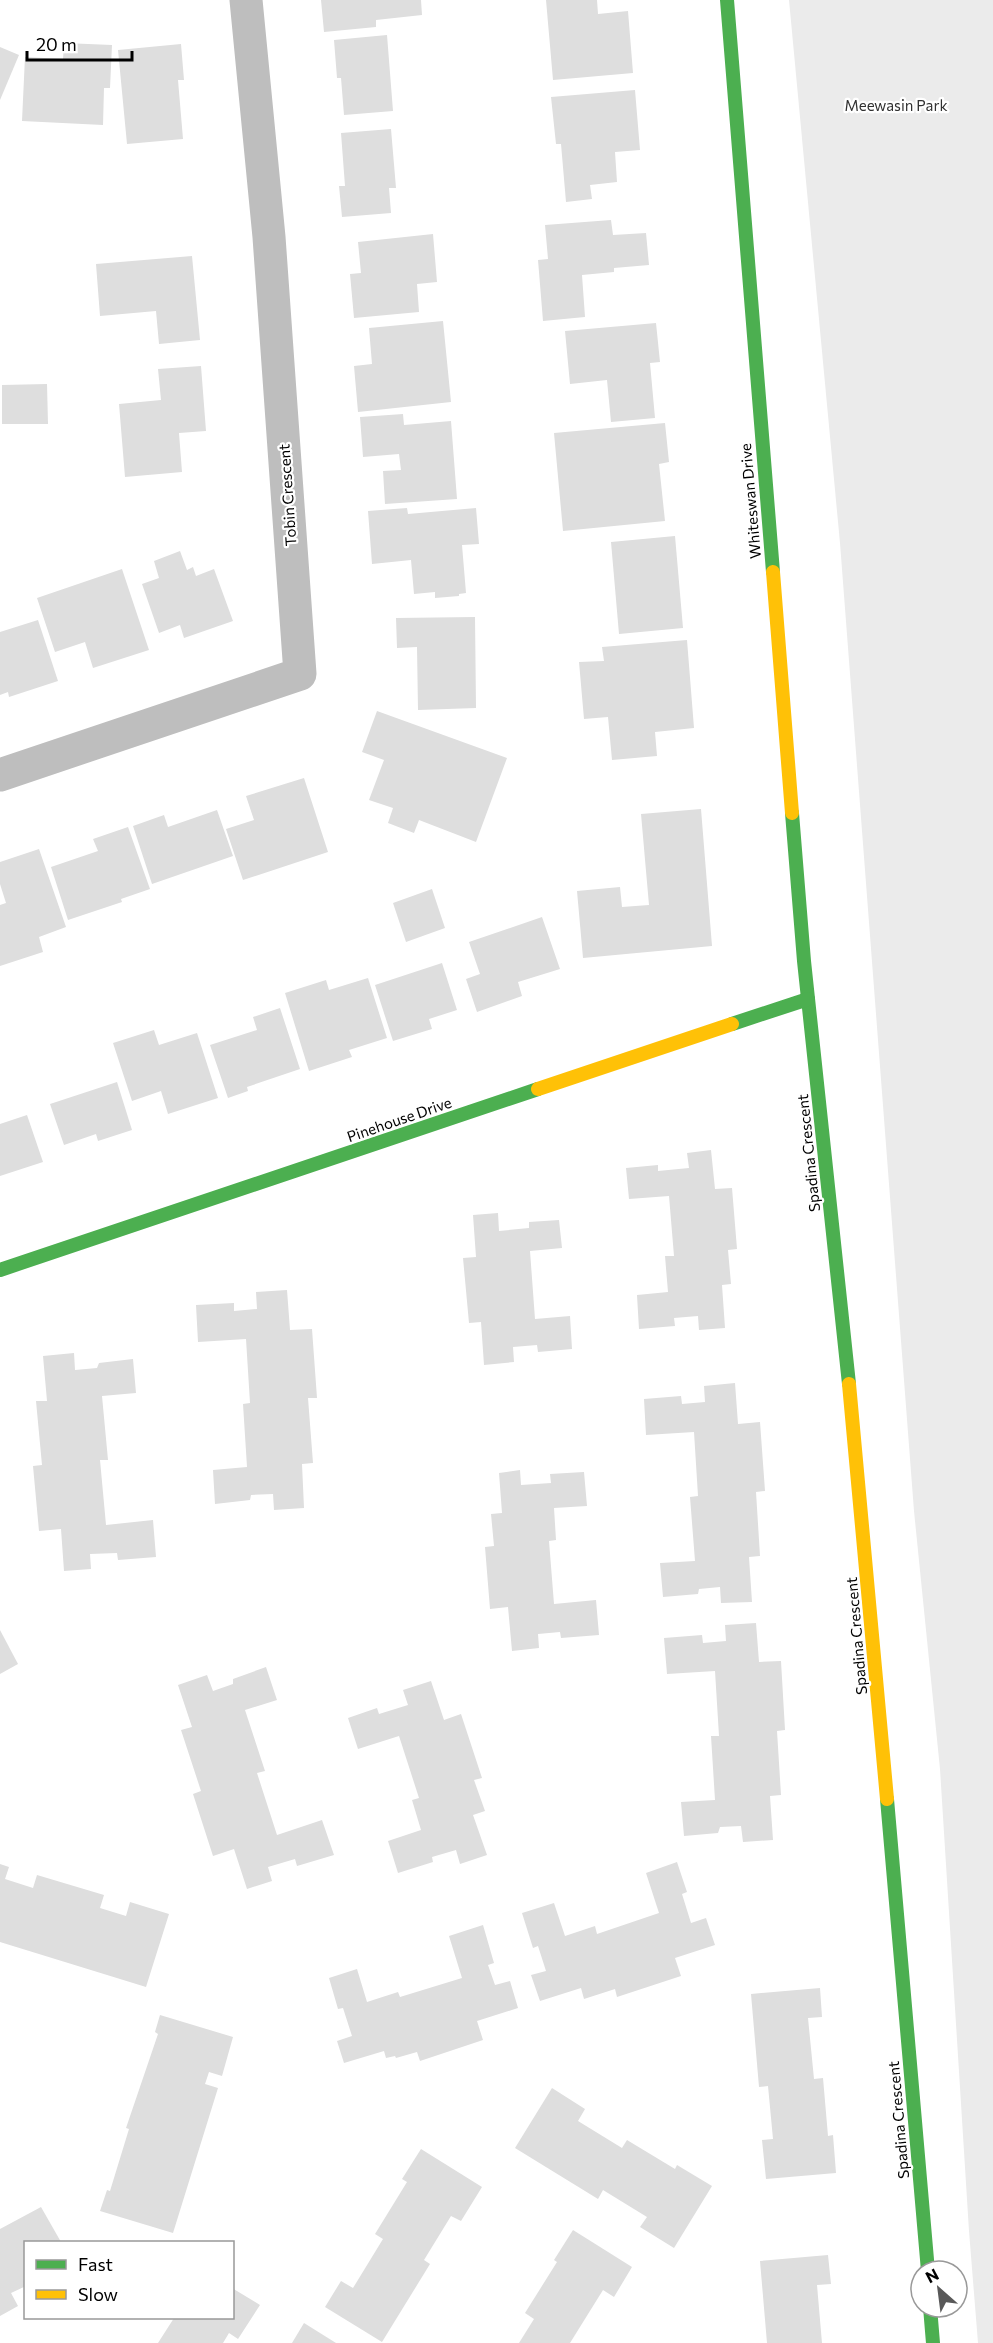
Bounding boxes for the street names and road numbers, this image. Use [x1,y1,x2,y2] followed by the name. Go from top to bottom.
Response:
[736,442,764,559] street label: Whiteswan Drive
[274,443,300,547] street label: Tobin Crescent
[344,1093,454,1145] street label: Pinehouse Drive
[793,1093,823,1213] street label: Spadina Crescent
[842,1576,870,1696] street label: Spadina Crescent
[884,2060,912,2180] street label: Spadina Crescent

